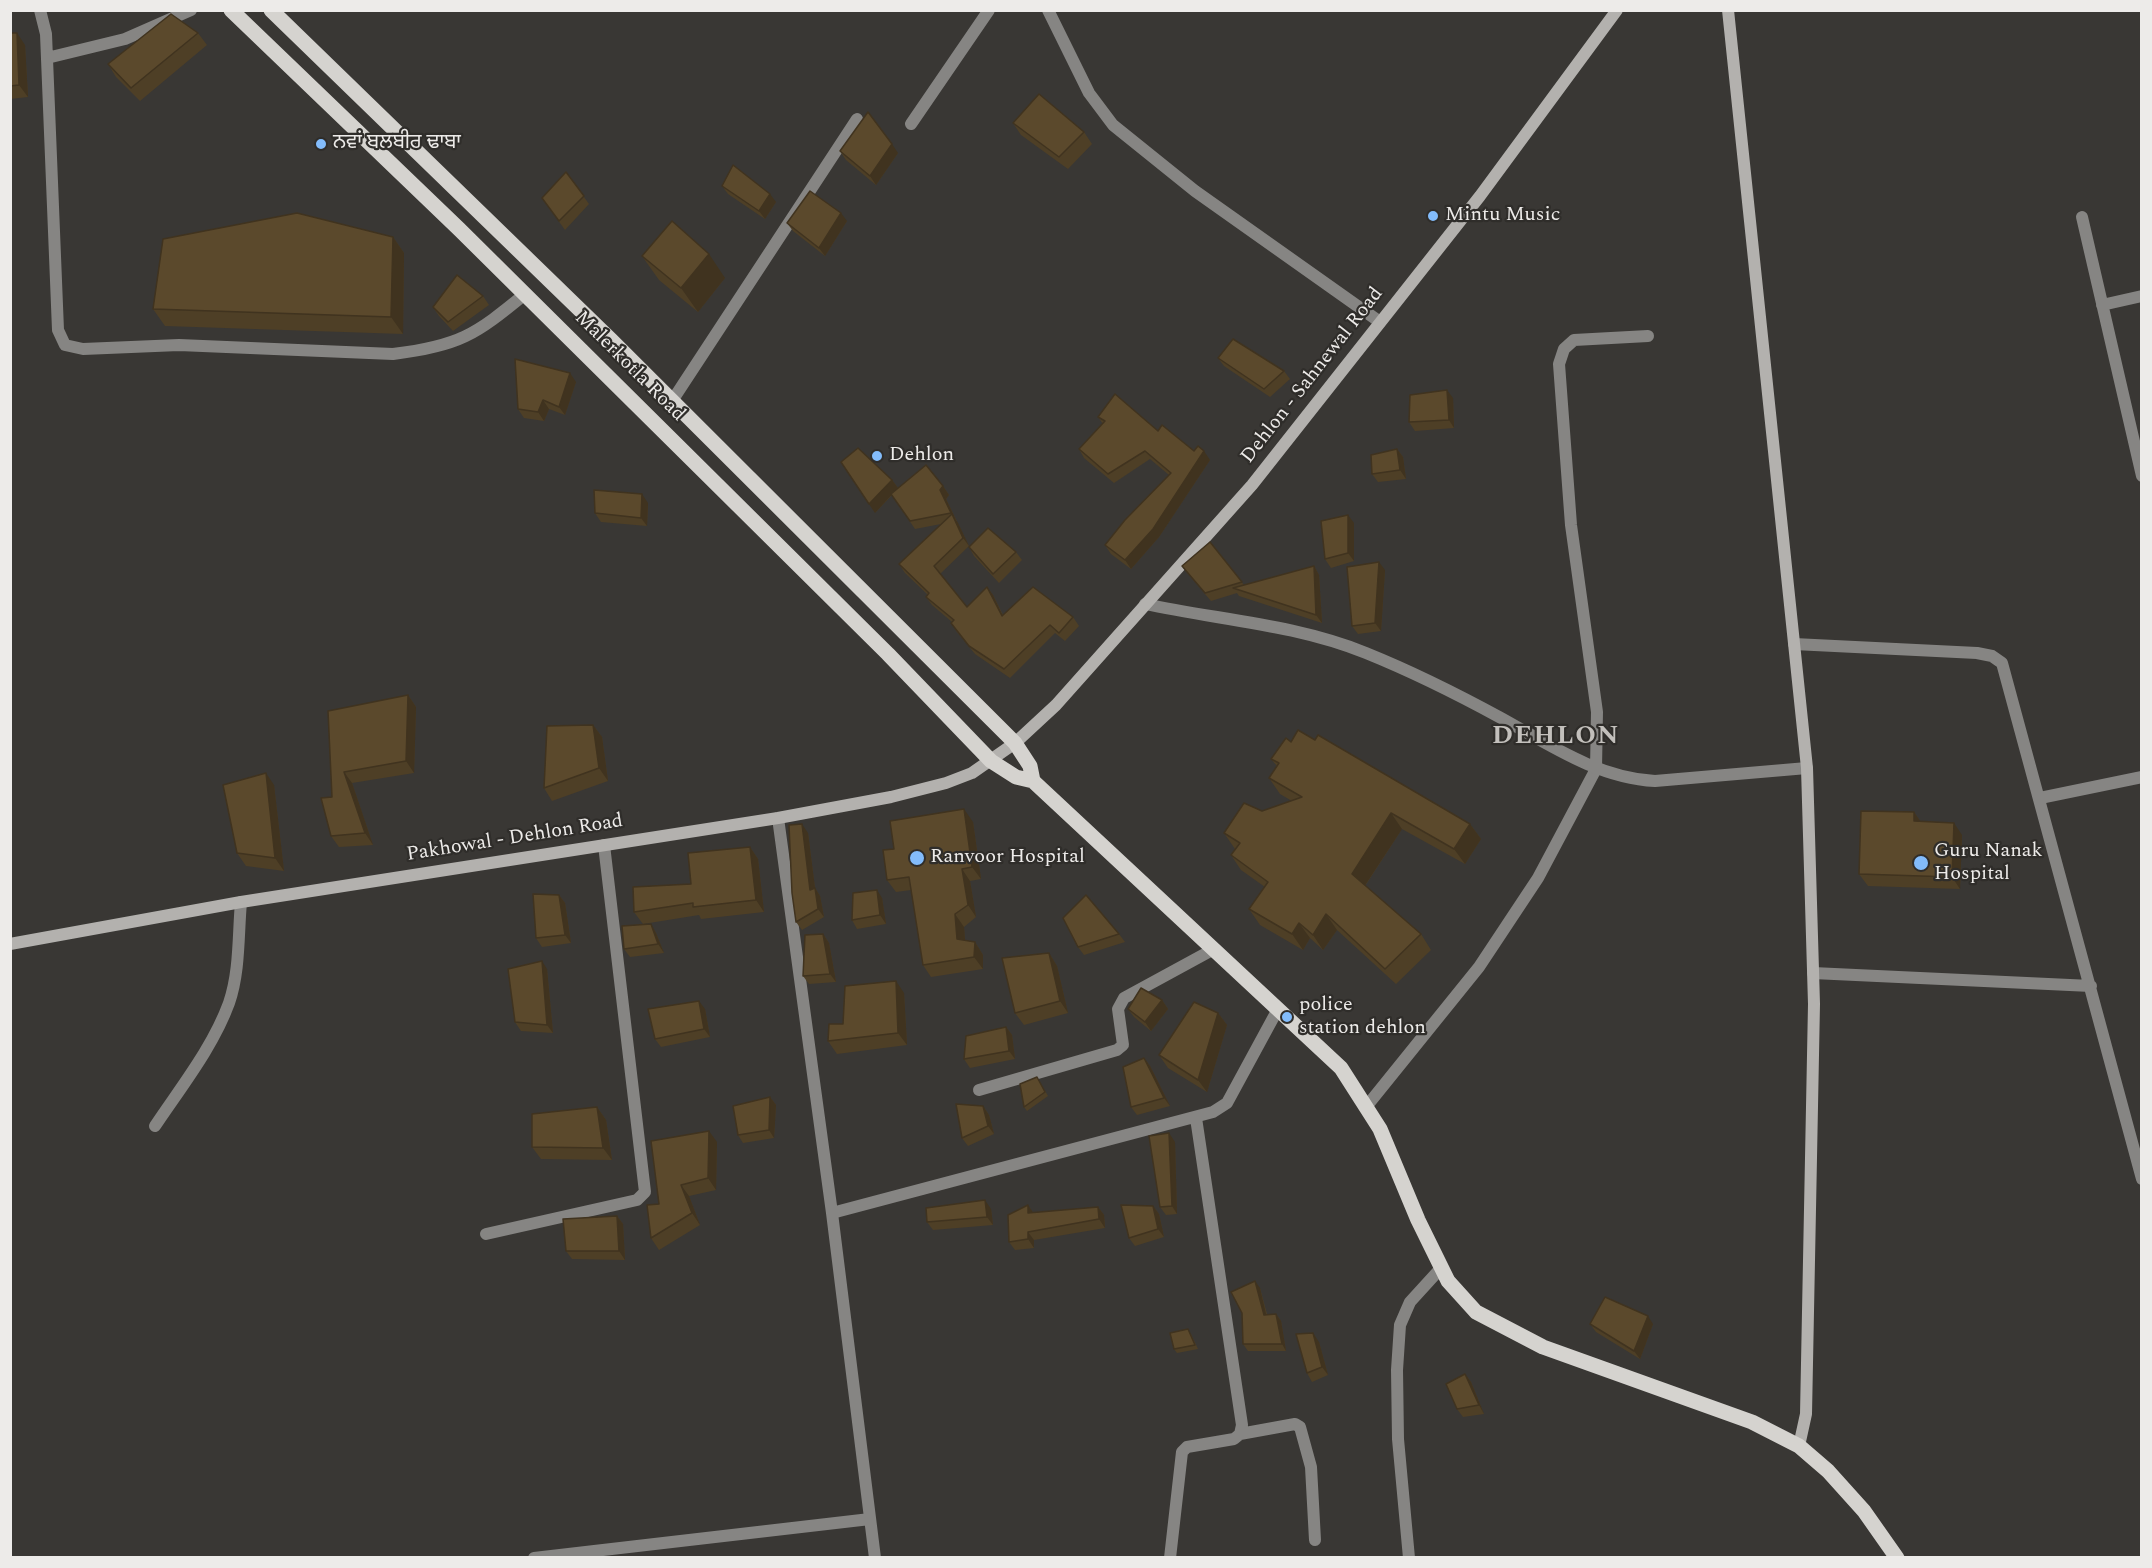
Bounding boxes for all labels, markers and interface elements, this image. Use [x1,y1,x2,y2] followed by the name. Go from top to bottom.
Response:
[333,132,461,156] place label: ਨਵਾਂ ਬਲਬੀਰ ਢਾਬਾ
[314,137,328,151] marker: ਨਵਾਂ ਬਲਬੀਰ ਢਾਬਾ
[1445,204,1560,228] place label: Mintu Music
[1426,209,1440,223] marker: Mintu Music
[1237,283,1389,469] street label: Dehlon - Sahnewal Road
[569,307,689,427] street label: Malerkotla Road
[889,444,954,468] place label: Dehlon
[870,449,884,463] marker: Dehlon
[1492,722,1620,754] district label: DEHLON
[405,810,625,868] street label: Pakhowal - Dehlon Road
[1934,840,2043,887] place label: Guru Nanak Hospital
[930,846,1085,870] place label: Ranvoor Hospital
[908,849,926,867] marker: Ranvoor Hospital
[1912,854,1930,872] marker: Guru Nanak Hospital
[1299,994,1426,1041] place label: police station dehlon
[1280,1010,1294,1024] marker: police station dehlon

